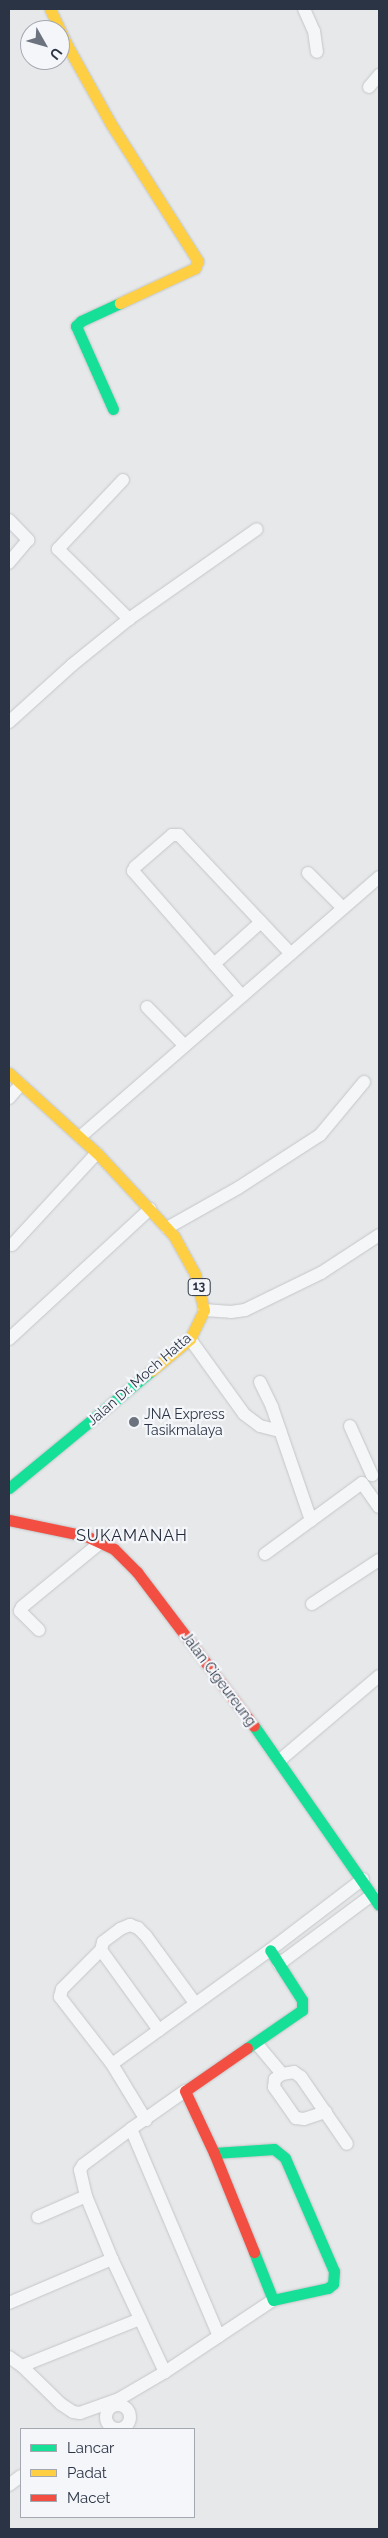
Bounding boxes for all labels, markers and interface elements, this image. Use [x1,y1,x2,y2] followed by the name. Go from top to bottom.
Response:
[20,20,70,70] north arrow
[46,45,66,63] text: U
[186,1277,212,1296] road number: 13
[84,1329,194,1429] street label: Jalan Dr. Moch Hatta
[144,1406,225,1438] place label: JNA Express Tasikmalaya
[128,1416,140,1428] marker: JNA Express Tasikmalaya
[75,1526,189,1546] district label: SUKAMANAH
[178,1629,260,1729] street label: Jalan Cigeureung
[20,2428,195,2518] legend
[67,2439,114,2457] text: Lancar
[67,2464,107,2482] text: Padat
[67,2489,110,2507] text: Macet

